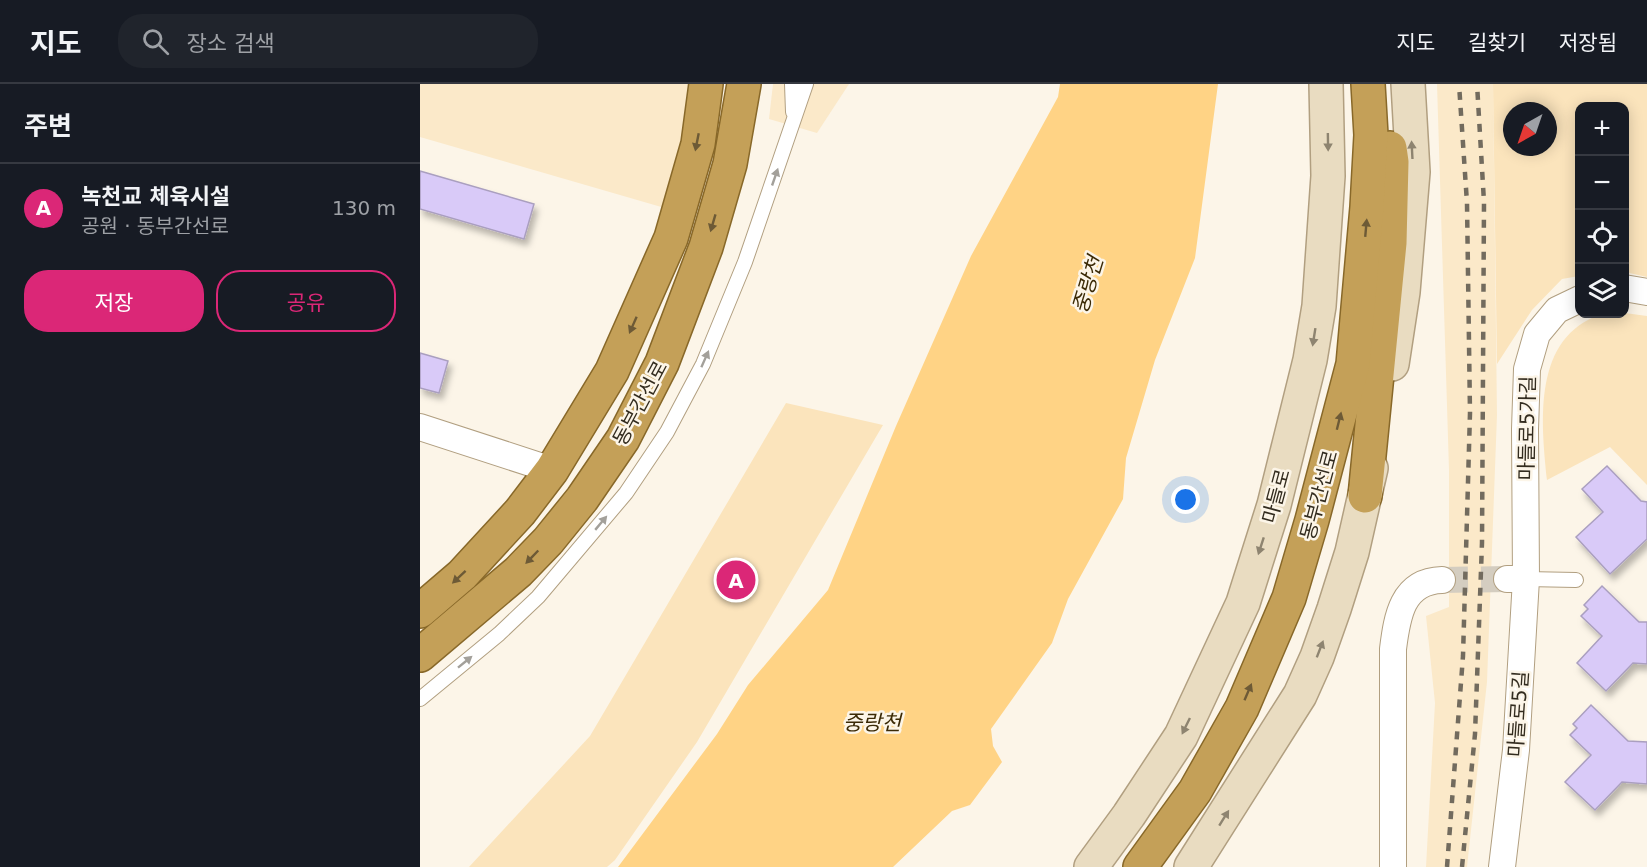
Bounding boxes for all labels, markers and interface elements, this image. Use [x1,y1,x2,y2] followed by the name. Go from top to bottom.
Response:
[118,14,538,68] search box
[139,25,172,58] icon: search
[30,27,82,60] text: 지도
[187,31,275,56] text: 장소 검색
[1396,31,1435,55] text: 지도
[1468,31,1526,55] text: 길찾기
[1559,31,1617,55] text: 저장됨
[1503,102,1557,156] north arrow
[1575,102,1629,318] map controls
[1575,102,1629,156] button: +
[24,111,72,141] text: 주변
[692,132,701,151] one-way arrow
[1323,133,1332,152] one-way arrow
[1407,140,1417,159] one-way arrow
[1575,156,1629,210] button: −
[771,168,780,186] one-way arrow
[81,184,230,209] text: 녹천교 체육시설
[36,196,51,220] text: A
[332,196,396,220] text: 130 m
[1575,210,1629,264] button: locate
[81,214,229,238] text: 공원 · 동부간선로
[708,214,717,232] one-way arrow
[1361,218,1370,237] one-way arrow
[1068,251,1109,316] water label: 중랑천
[1575,264,1629,318] button: layers
[24,270,204,332] button: 저장
[216,270,396,332] button: 공유
[628,317,637,334] one-way arrow
[1309,327,1318,346] one-way arrow
[700,349,710,367] one-way arrow
[608,357,672,449] street label: 동부간선로
[1514,375,1540,481] street label: 마들로5가길
[1334,411,1344,430] one-way arrow
[1296,447,1342,543] street label: 동부간선로
[1257,466,1295,526] street label: 마들로
[1171,485,1200,514] your location
[594,516,607,531] one-way arrow
[1256,537,1265,555] one-way arrow
[526,550,540,564] one-way arrow
[716,558,756,602] pin: A
[451,570,466,584] one-way arrow
[1315,640,1325,658] one-way arrow
[457,655,473,668] one-way arrow
[1503,670,1533,758] street label: 마들로5길
[1243,683,1253,701] one-way arrow
[843,711,904,735] water label: 중랑천
[1182,717,1191,734] one-way arrow
[1218,810,1229,826] one-way arrow

